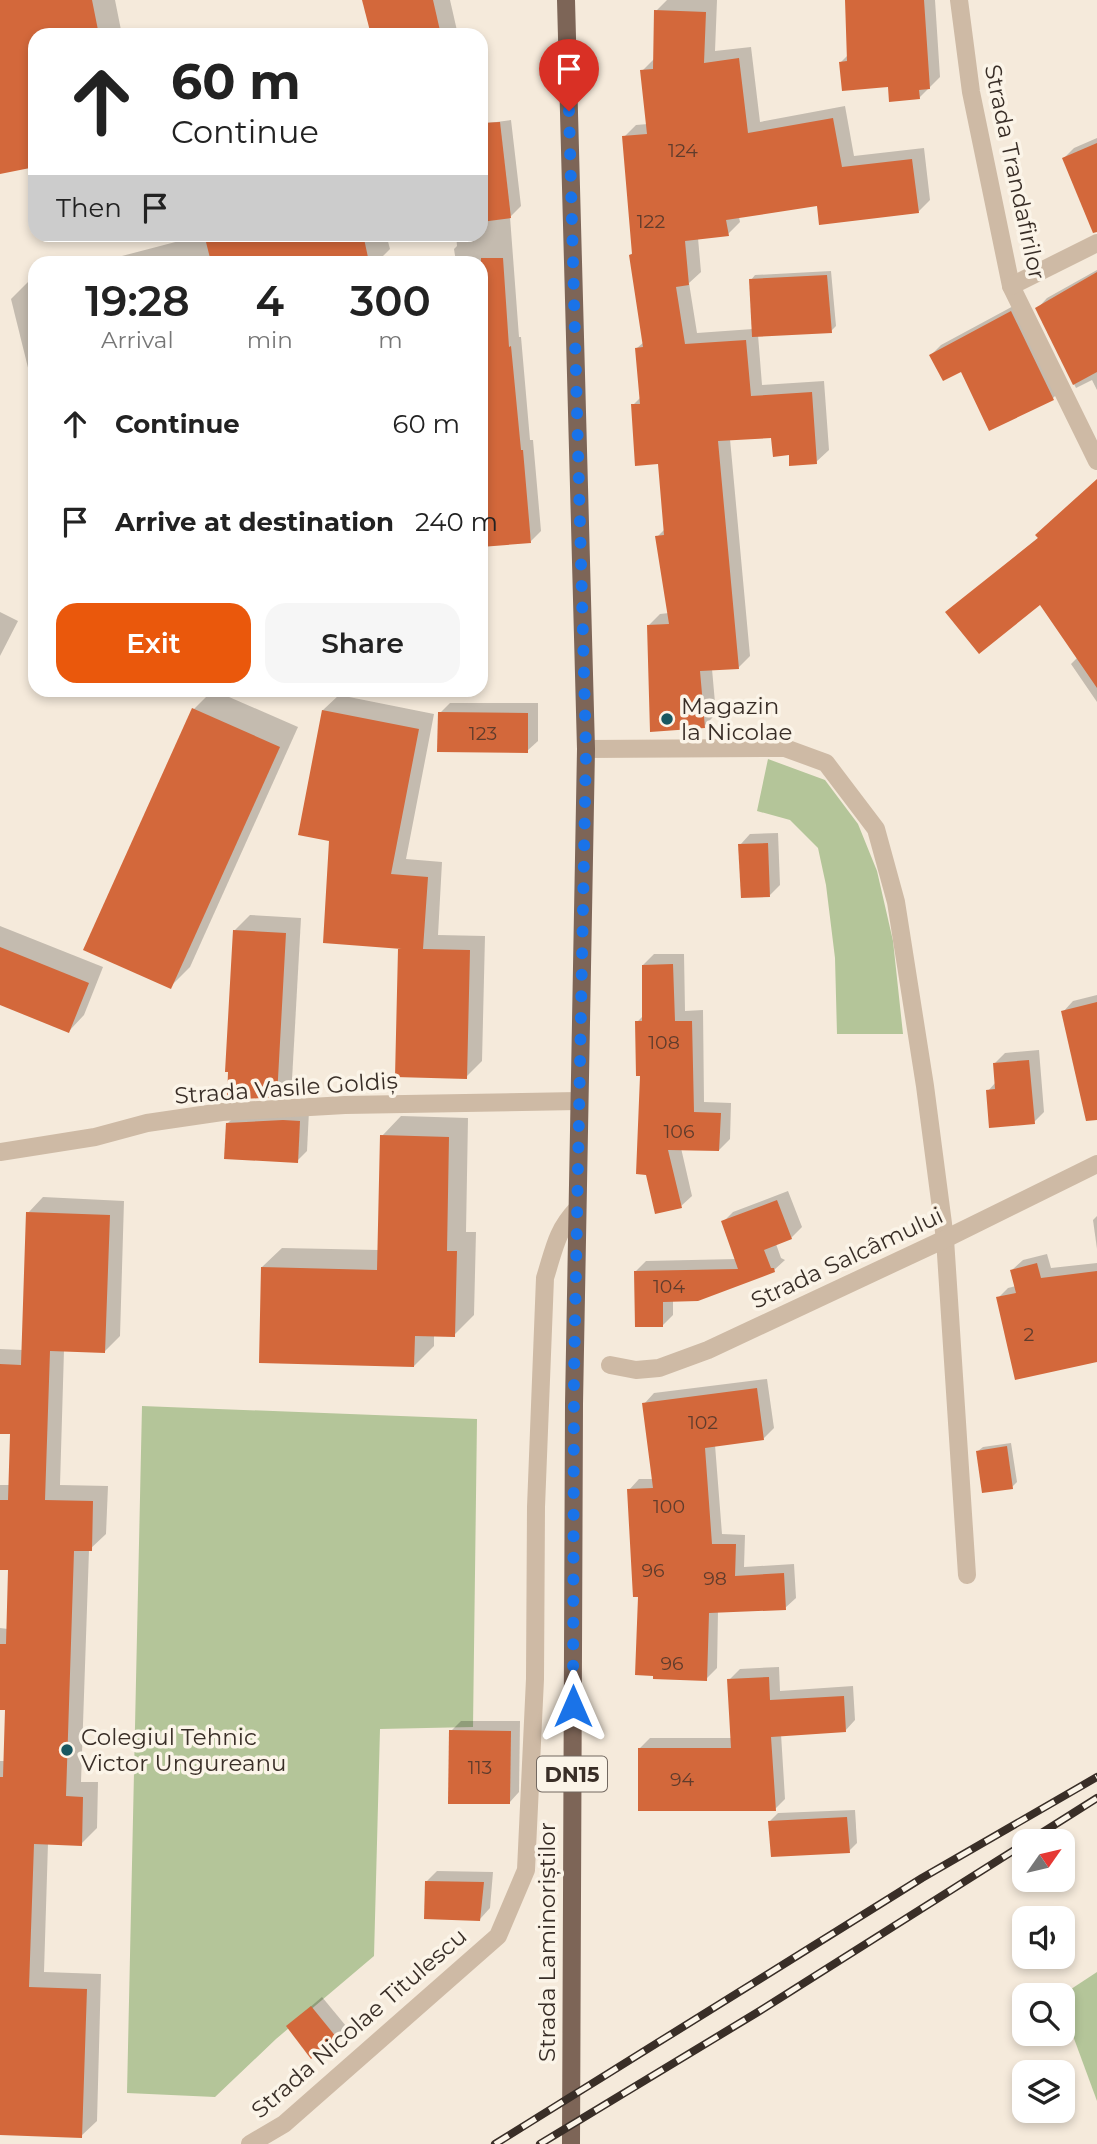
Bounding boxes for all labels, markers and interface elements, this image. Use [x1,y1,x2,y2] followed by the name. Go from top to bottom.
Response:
[539,39,599,111] pin
[550,50,588,88] icon: arrive
[171,52,301,111] text: 60 m
[56,56,147,147] icon: ahead
[979,62,1051,282] street label: Strada Trandafirilor
[171,112,319,151] text: Continue
[668,139,698,162] house number: 124
[136,189,174,227] icon: arrive
[56,192,122,224] text: Then
[637,210,665,233] house number: 122
[85,275,190,327] text: 19:28
[255,275,284,327] text: 4
[350,275,431,327] text: 300
[101,326,174,354] text: Arrival
[247,326,293,354] text: min
[378,326,403,354] text: m
[56,405,94,443] icon: ahead
[115,408,240,440] text: Continue
[393,408,460,440] text: 60 m
[56,503,94,541] icon: arrive
[115,506,394,538] text: Arrive at destination
[415,506,498,538] text: 240 m
[56,603,251,683] button: Exit
[265,603,460,683] button: Share
[681,692,792,746] place label: Magazin la Nicolae
[659,711,675,727] marker: Magazin la Nicolae
[469,722,497,745] house number: 123
[648,1031,680,1054] house number: 108
[173,1066,399,1110] street label: Strada Vasile Goldiș
[663,1120,695,1143] house number: 106
[747,1201,947,1315] street label: Strada Salcâmului
[653,1275,685,1298] house number: 104
[1024,1323,1035,1346] house number: 2
[688,1411,718,1434] house number: 102
[653,1495,685,1518] house number: 100
[641,1559,665,1582] house number: 96
[703,1567,727,1590] house number: 98
[660,1652,684,1675] house number: 96
[536,1669,610,1743] position arrow
[81,1723,287,1777] place label: Colegiul Tehnic Victor Ungureanu
[59,1742,75,1758] marker: Colegiul Tehnic Victor Ungureanu
[468,1756,492,1779] house number: 113
[537,1756,607,1792] road number: DN15
[670,1768,695,1791] house number: 94
[533,1822,561,2062] street label: Strada Laminoriștilor
[1012,1829,1074,1892] north arrow
[1012,1829,1075,2123] map controls
[1012,1906,1075,1969] button: sound
[246,1922,472,2124] street label: Strada Nicolae Titulescu
[1012,1983,1075,2046] button: search
[1012,2060,1075,2123] button: layers

